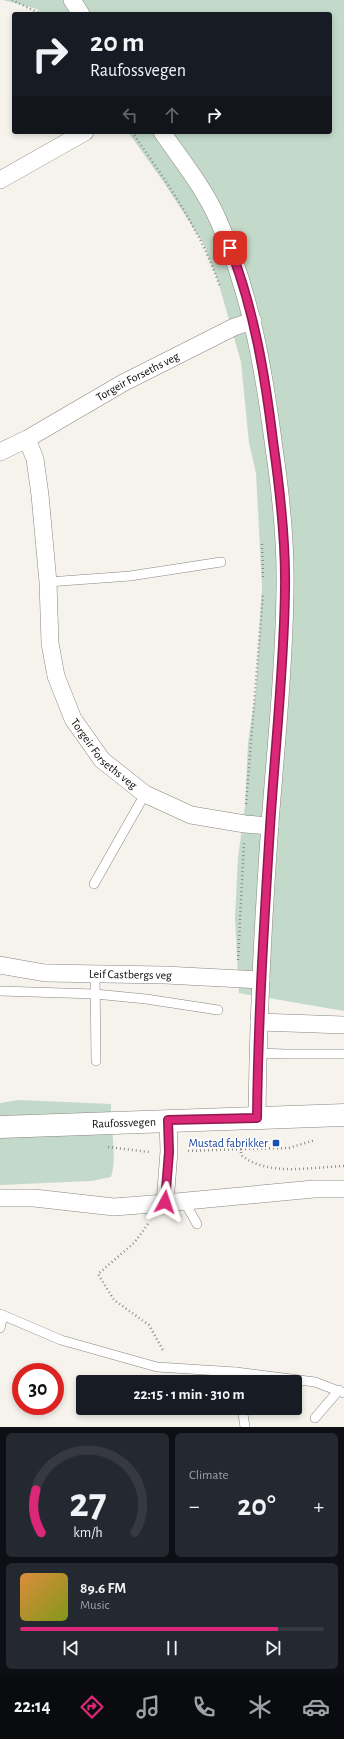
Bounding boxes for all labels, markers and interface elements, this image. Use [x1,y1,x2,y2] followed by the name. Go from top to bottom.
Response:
[24,28,76,80] icon: right
[90,29,145,57] text: 20 m
[90,62,186,80] text: Raufossvegen
[119,104,141,126] icon: left
[161,104,183,126] icon: ahead
[203,104,225,126] icon: right
[213,231,247,265] pin
[219,237,241,259] icon: arrive
[94,350,181,403] street label: Torgeir Forseths veg
[69,716,139,791] street label: Torgeir Forseths veg
[89,968,172,981] street label: Leif Castbergs veg
[92,1116,156,1130] street label: Raufossvegen
[189,1137,268,1149] place label: Mustad fabrikker
[271,1138,281,1148] marker: Mustad fabrikker
[144,1181,186,1223] position arrow
[12,1363,64,1415] speed limit sign: 30
[133,1387,245,1402] text: 22:15 · 1 min · 310 m
[189,1469,228,1482] text: Climate
[69,1483,106,1524] text: 27
[237,1491,276,1521] text: 20°
[189,1495,200,1517] text: −
[313,1495,324,1517] text: +
[73,1526,102,1540] text: km/h
[80,1581,126,1596] text: 89.6 FM
[80,1599,110,1612] text: Music
[60,1637,82,1659] icon: previous
[161,1637,183,1659] icon: pause
[262,1637,284,1659] icon: next
[78,1693,106,1721] icon: directions
[134,1693,162,1721] icon: music
[190,1693,218,1721] icon: phone
[246,1693,274,1721] icon: climate
[302,1693,330,1721] icon: car
[14,1698,51,1716] text: 22:14

